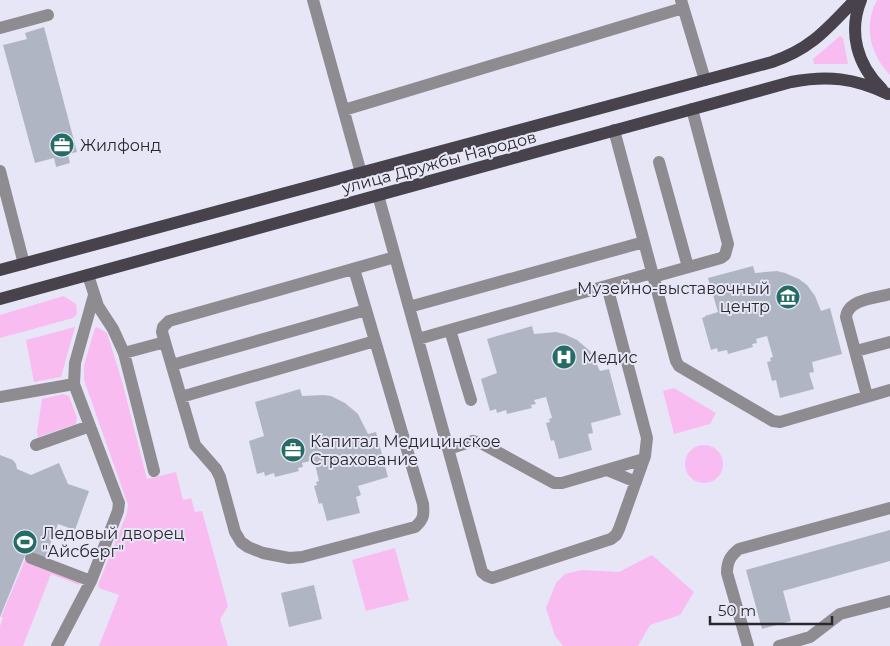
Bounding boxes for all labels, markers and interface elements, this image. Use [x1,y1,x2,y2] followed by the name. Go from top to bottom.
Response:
[339,127,538,198] street label: улица Дружбы Народов
[49,132,75,158] office icon: Жилфонд
[80,136,161,155] place label: Жилфонд
[577,279,770,316] place label: Музейно-выставочный центр
[775,284,801,310] museum icon: Музейно-выставочный центр
[551,344,577,370] hospital icon: Медис
[582,348,638,367] place label: Медис
[310,432,501,469] place label: Капитал Медицинское Страхование
[280,437,306,463] office icon: Капитал Медицинское Страхование
[42,524,185,561] place label: Ледовый дворец "Айсберг"
[12,529,38,555] sports icon: Ледовый дворец "Айсберг"
[710,594,832,626] scale bar
[718,601,756,620] text: 50 m

